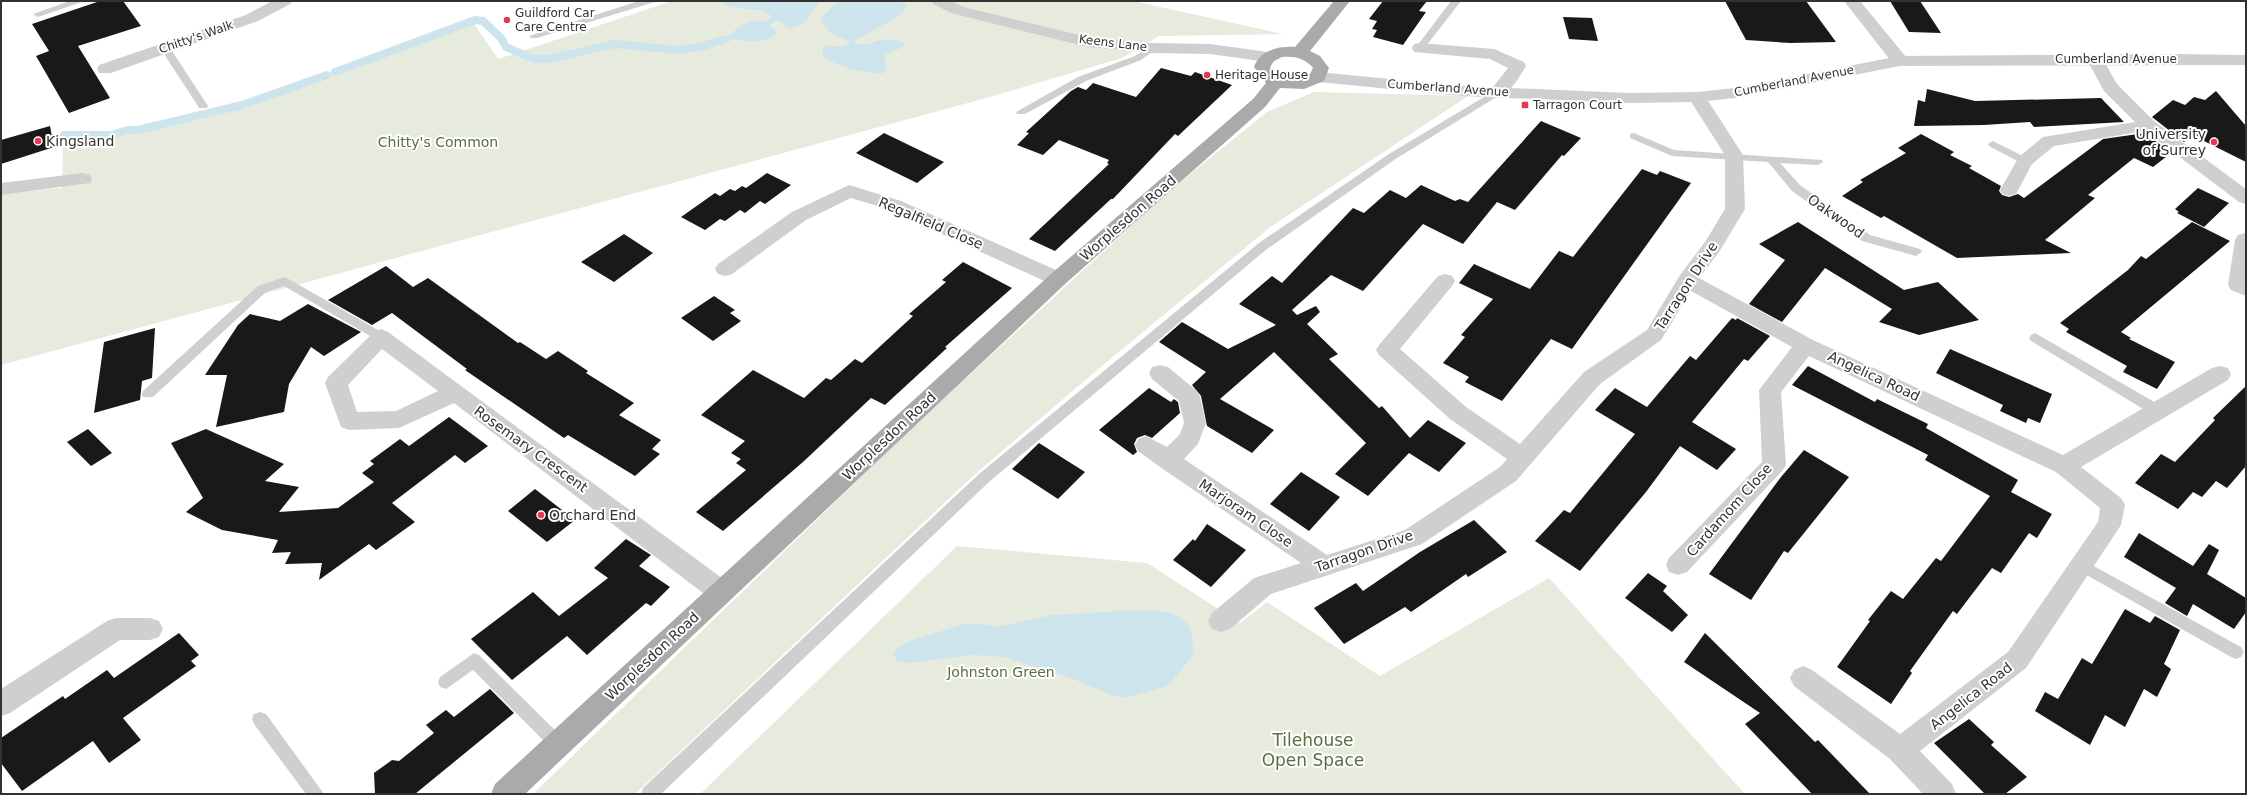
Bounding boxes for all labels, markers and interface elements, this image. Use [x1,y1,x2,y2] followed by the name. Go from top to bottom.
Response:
[515,6,595,34] place label: Guildford Car Care Centre
[502,15,512,25] marker: Guildford Car Care Centre
[157,18,235,56] street label: Chitty's Walk
[1078,32,1148,54] street label: Keens Lane
[2055,52,2177,66] street label: Cumberland Avenue
[1733,62,1855,100] street label: Cumberland Avenue
[1215,68,1308,82] place label: Heritage House
[1202,70,1212,80] marker: Heritage House
[1387,77,1509,99] street label: Cumberland Avenue
[1532,98,1622,112] place label: Tarragon Court
[1520,100,1530,110] marker: Tarragon Court
[2135,126,2206,158] place label: University of Surrey
[46,133,114,149] place label: Kingsland
[378,134,498,150] park label: Chitty's Common
[33,136,43,146] marker: Kingsland
[2209,137,2219,147] marker: University of Surrey
[1077,172,1179,264] street label: Worplesdon Road
[1805,191,1867,241] street label: Oakwood
[876,194,986,252] street label: Regalfield Close
[1651,239,1721,334] street label: Tarragon Drive
[1825,348,1923,404] street label: Angelica Road
[839,389,939,483] street label: Worplesdon Road
[471,403,591,496] street label: Rosemary Crescent
[1683,460,1775,560] street label: Cardamom Close
[1196,476,1296,550] street label: Marjoram Close
[549,507,636,523] place label: Orchard End
[536,510,546,520] marker: Orchard End
[1312,527,1415,576] street label: Tarragon Drive
[602,609,702,703] street label: Worplesdon Road
[1927,659,2015,733] street label: Angelica Road
[946,664,1055,680] park label: Johnston Green
[1262,730,1364,770] park label: Tilehouse Open Space

